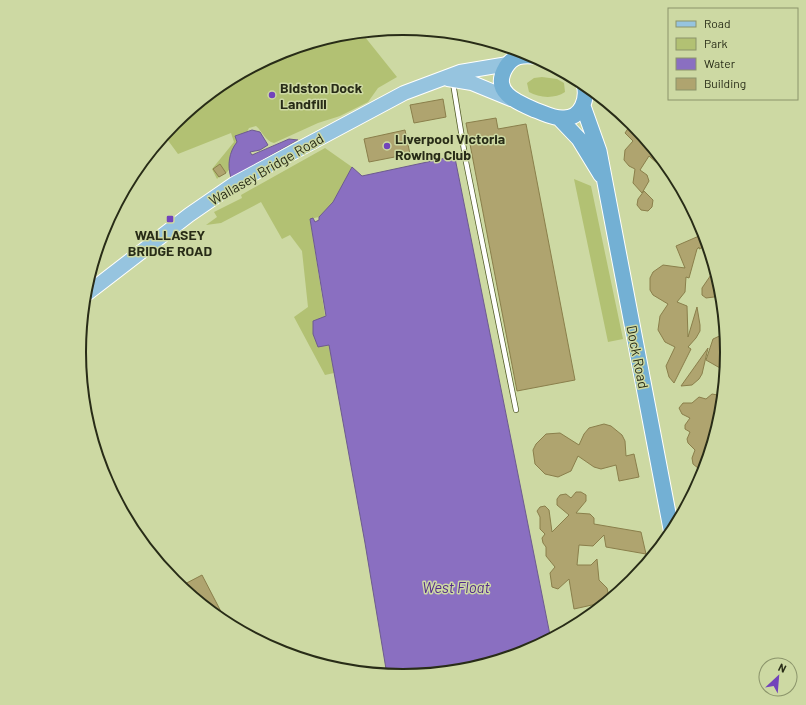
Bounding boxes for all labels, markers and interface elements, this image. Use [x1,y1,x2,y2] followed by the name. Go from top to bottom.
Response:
[668,8,798,100] legend
[704,16,731,30] text: Road
[704,36,728,50] text: Park
[704,56,736,70] text: Water
[704,76,746,90] text: Building
[280,79,363,112] place label: Bidston Dock Landfill
[267,90,277,100] marker: Bidston Dock Landfill
[206,129,326,209] street label: Wallasey Bridge Road
[395,130,505,163] place label: Liverpool Victoria Rowing Club
[382,141,392,151] marker: Liverpool Victoria Rowing Club
[165,214,175,224] marker: WALLASEY BRIDGE ROAD
[128,226,212,259] place label: WALLASEY BRIDGE ROAD
[624,324,652,390] street label: Dock Road
[422,578,491,596] water label: West Float
[758,657,798,697] north arrow
[776,660,789,675] text: N

